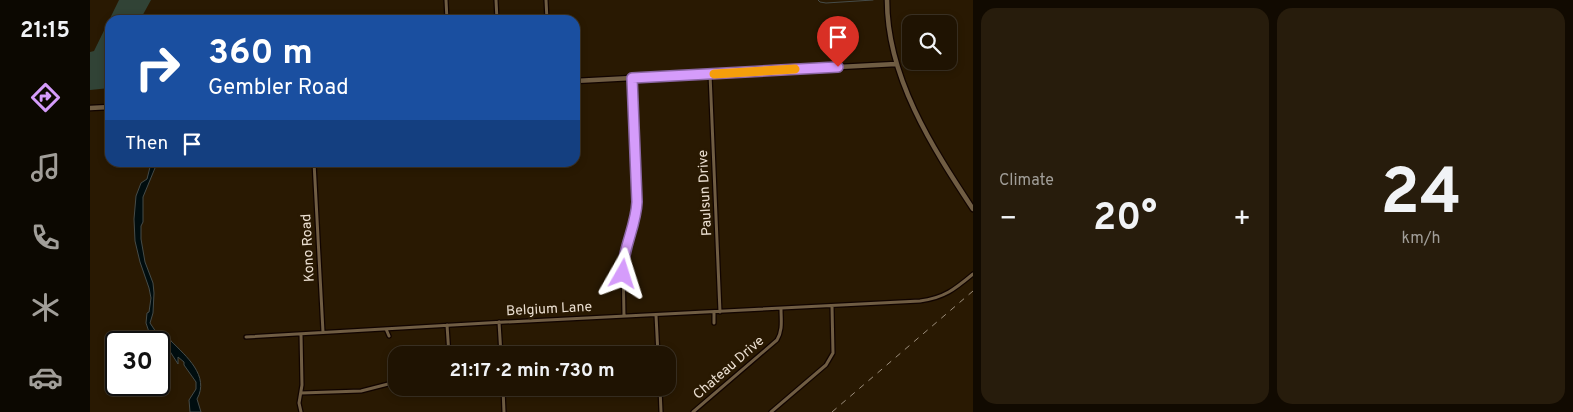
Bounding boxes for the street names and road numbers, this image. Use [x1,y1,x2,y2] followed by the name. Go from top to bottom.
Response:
[695,149,716,236] street label: Paulsun Drive
[298,213,319,282] street label: Kono Road
[506,299,593,320] street label: Belgium Lane
[690,333,768,404] street label: Chateau Drive

